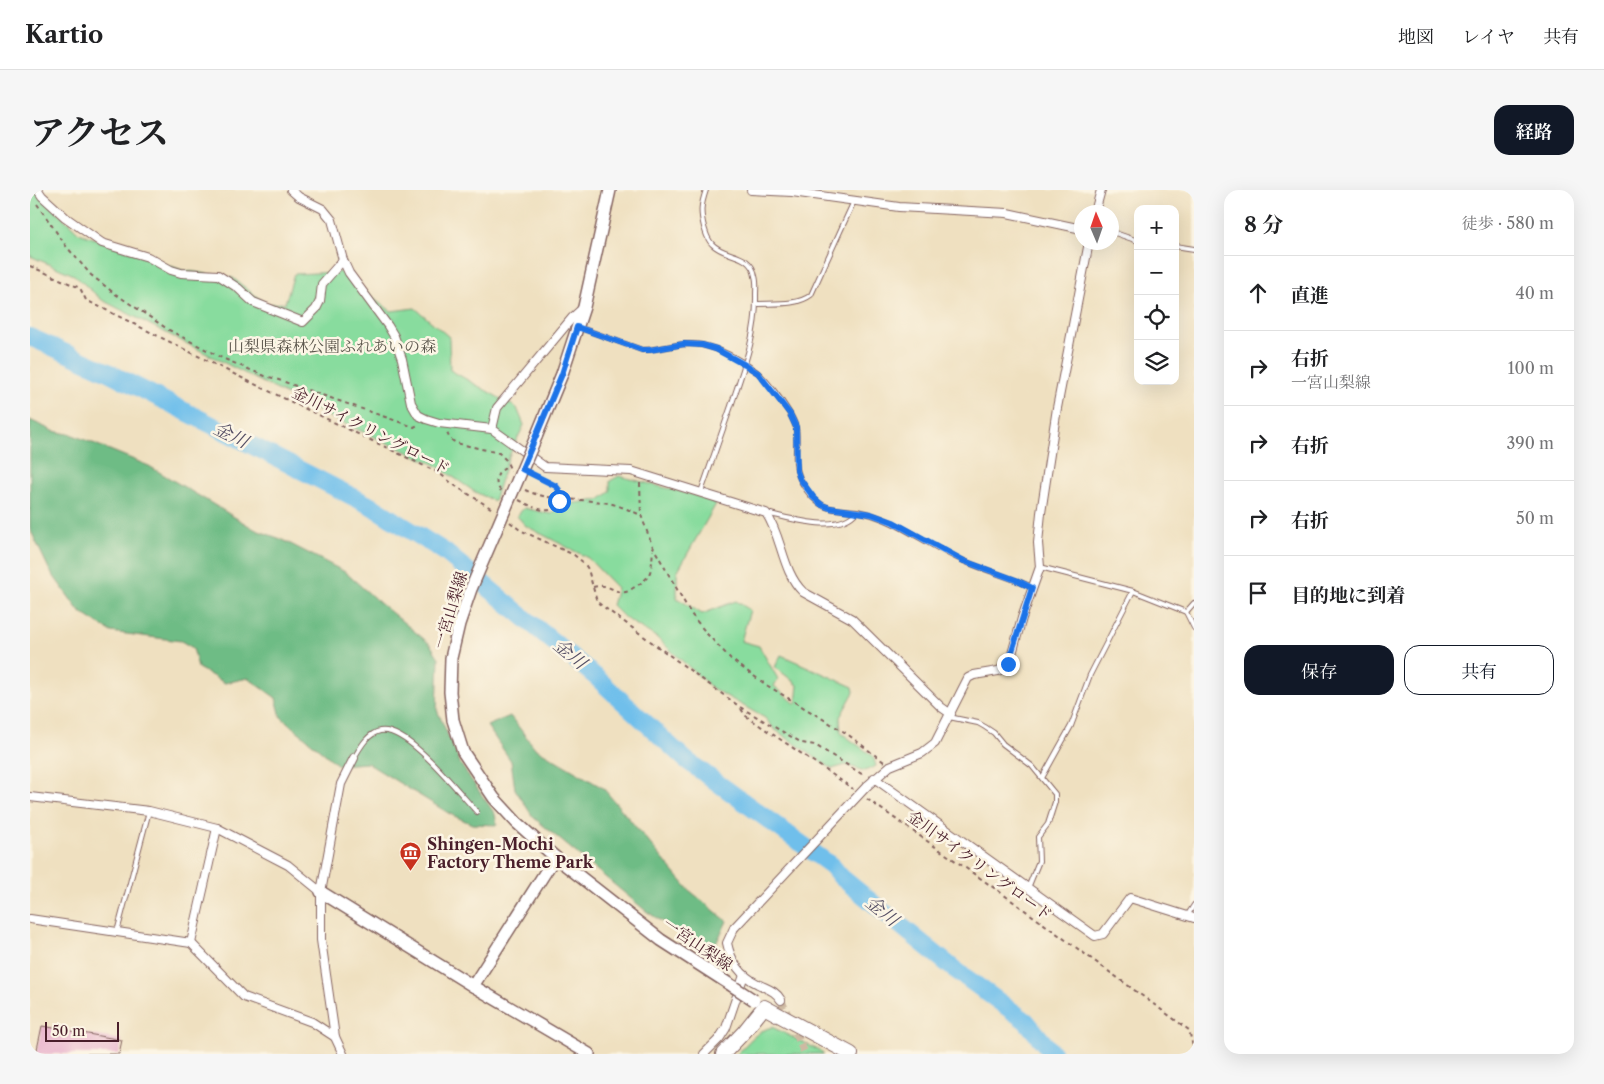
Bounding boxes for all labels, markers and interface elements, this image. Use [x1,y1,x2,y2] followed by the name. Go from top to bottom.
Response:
[25,20,103,49] text: Kartio
[1398,26,1434,48] text: 地図
[1462,26,1515,48] text: レイヤ
[1543,26,1579,48] text: 共有
[1494,105,1574,155] button: 経路
[30,111,169,154] text: アクセス
[1074,205,1119,250] north arrow
[1134,205,1179,385] map controls
[1134,205,1179,250] button: +
[1244,212,1283,237] text: 8 分
[1462,213,1554,233] text: 徒歩 · 580 m
[1134,250,1179,295] button: −
[1244,279,1272,307] icon: ahead
[1515,283,1554,303] text: 40 m
[1291,284,1329,307] text: 直進
[1134,295,1179,340] button: locate
[228,336,436,356] park label: 山梨県森林公園ふれあいの森
[1134,340,1179,385] button: layers
[1291,347,1329,370] text: 右折
[1244,354,1272,382] icon: right
[1508,358,1554,378] text: 100 m
[1291,372,1371,392] text: 一宮山梨線
[289,382,453,478] street label: 金川サイクリングロード
[210,417,254,454] water label: 金川
[1244,429,1272,457] icon: right
[1507,433,1554,453] text: 390 m
[1291,434,1329,457] text: 右折
[548,490,571,513] route start
[1244,504,1272,532] icon: right
[1516,508,1554,528] text: 50 m
[1291,509,1329,532] text: 右折
[429,569,471,651] street label: 一宮山梨線
[1244,579,1272,607] icon: arrive
[1291,584,1405,607] text: 目的地に到着
[549,634,592,675] water label: 金川
[1244,645,1394,695] button: 保存
[1404,645,1554,695] button: 共有
[997,653,1020,676] route end
[904,806,1056,924] street label: 金川サイクリングロード
[427,834,594,872] place label: Shingen-Mochi Factory Theme Park
[399,841,423,872] museum icon: Shingen-Mochi Factory Theme Park
[861,891,904,932] water label: 金川
[659,913,737,975] street label: 一宮山梨線
[45,1019,119,1042] scale bar
[52,1022,85,1040] text: 50 m

